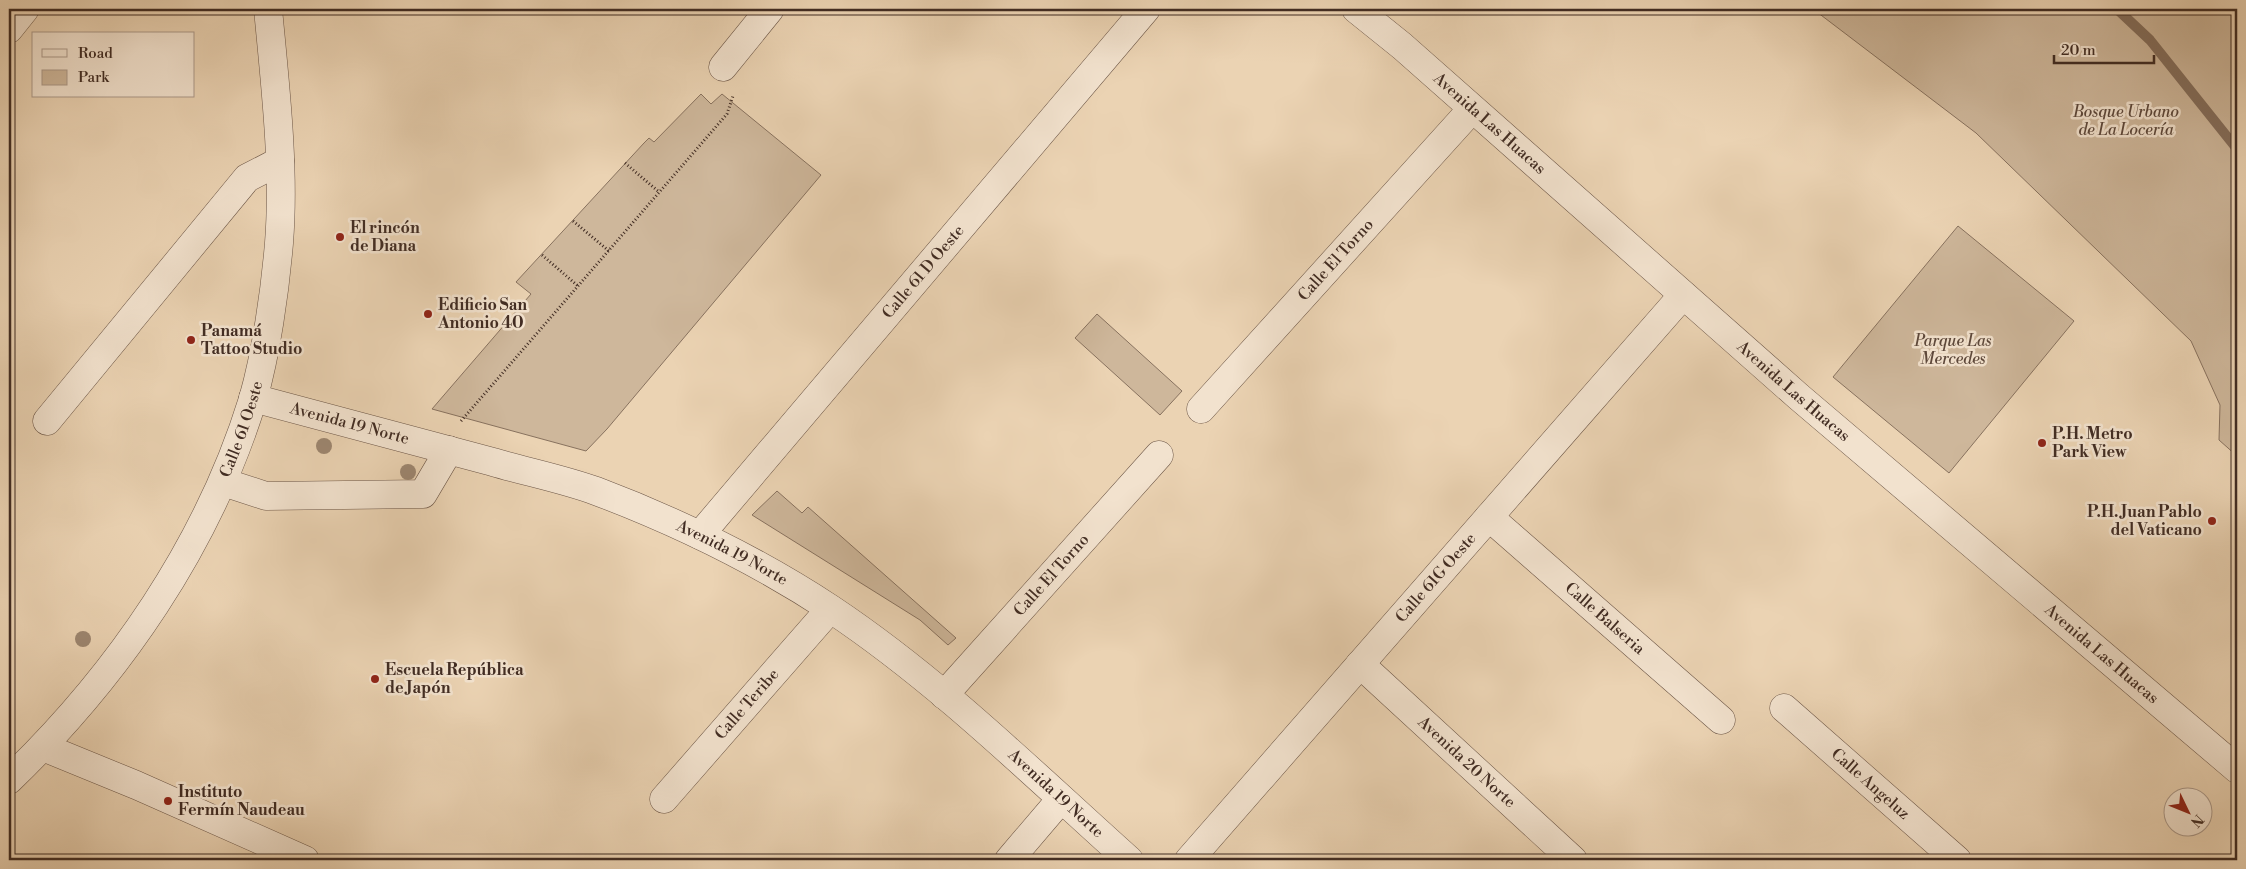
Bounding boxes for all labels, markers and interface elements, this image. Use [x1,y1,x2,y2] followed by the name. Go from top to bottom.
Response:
[32,32,195,98] legend
[2054,32,2154,64] scale bar
[2061,41,2096,60] text: 20 m
[78,44,113,63] text: Road
[78,68,110,87] text: Park
[1428,68,1550,179] street label: Avenida Las Huacas
[2072,102,2179,140] park label: Bosque Urbano de La Locería
[1294,215,1378,305] street label: Calle El Torno
[350,218,420,256] place label: El rincón de Diana
[878,221,968,323] street label: Calle 61 D Oeste
[334,231,346,243] marker: El rincón de Diana
[437,295,527,333] place label: Edificio San Antonio 40
[422,308,434,320] marker: Edificio San Antonio 40
[201,321,302,359] place label: Panamá Tattoo Studio
[1913,331,1992,369] park label: Parque Las Mercedes
[185,334,197,346] marker: Panamá Tattoo Studio
[1732,336,1854,446] street label: Avenida Las Huacas
[215,379,267,480] street label: Calle 61 Oeste
[287,398,411,449] street label: Avenida 19 Norte
[2052,424,2133,462] place label: P.H. Metro Park View
[2036,437,2048,449] marker: P.H. Metro Park View
[2087,502,2202,540] place label: P.H. Juan Pablo del Vaticano
[673,515,791,590] street label: Avenida 19 Norte
[2206,515,2218,527] marker: P.H. Juan Pablo del Vaticano
[1391,529,1480,627] street label: Calle 61G Oeste
[1009,530,1093,620] street label: Calle El Torno
[1561,578,1650,659] street label: Calle Balseria
[2040,599,2163,708] street label: Avenida Las Huacas
[385,660,524,698] place label: Escuela República de Japón
[711,665,783,744] street label: Calle Teribe
[369,673,381,685] marker: Escuela República de Japón
[1413,711,1520,812] street label: Avenida 20 Norte
[1003,744,1108,842] street label: Avenida 19 Norte
[1827,744,1914,824] street label: Calle Angeluz
[178,782,305,820] place label: Instituto Fermín Naudeau
[2164,786,2214,836] north arrow
[162,795,174,807] marker: Instituto Fermín Naudeau
[2186,810,2207,830] text: N

